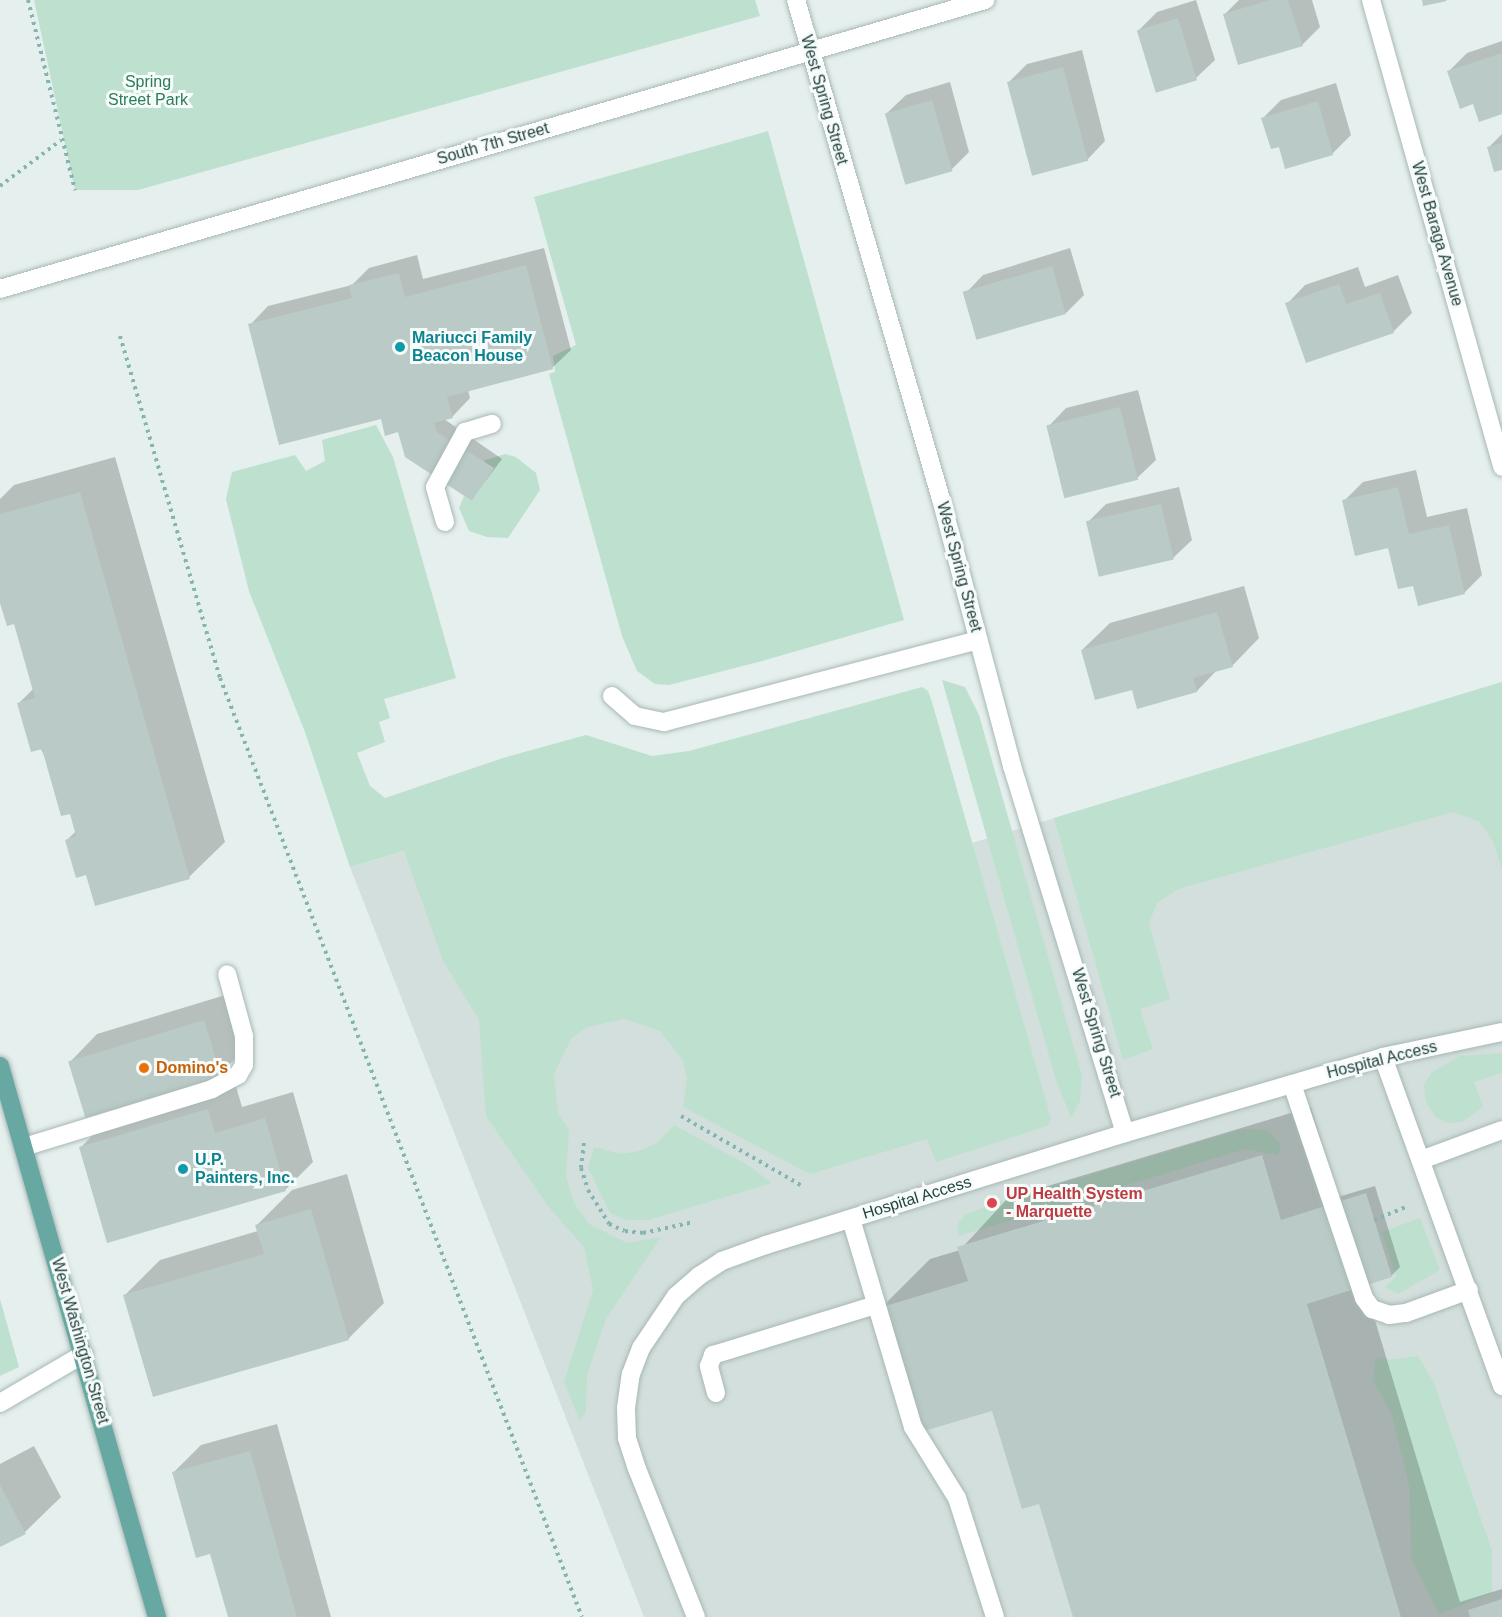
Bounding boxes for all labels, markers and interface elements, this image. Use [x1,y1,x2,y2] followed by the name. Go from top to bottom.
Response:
[796,33,852,167] street label: West Spring Street
[108,72,188,110] park label: Spring Street Park
[435,119,551,169] street label: South 7th Street
[1407,159,1467,309] street label: West Baraga Avenue
[412,328,532,366] place label: Mariucci Family Beacon House
[393,340,407,354] marker: Mariucci Family Beacon House
[932,500,986,634] street label: West Spring Street
[1067,966,1125,1100] street label: West Spring Street
[1324,1037,1440,1083] street label: Hospital Access
[156,1058,228,1078] place label: Domino's
[137,1061,151,1075] marker: Domino's
[195,1150,295,1188] place label: U.P. Painters, Inc.
[176,1162,190,1176] marker: U.P. Painters, Inc.
[860,1172,974,1224] street label: Hospital Access
[1006,1184,1143,1222] place label: UP Health System - Marquette
[983,1194,1001,1212] marker: UP Health System - Marquette
[47,1256,113,1426] street label: West Washington Street

